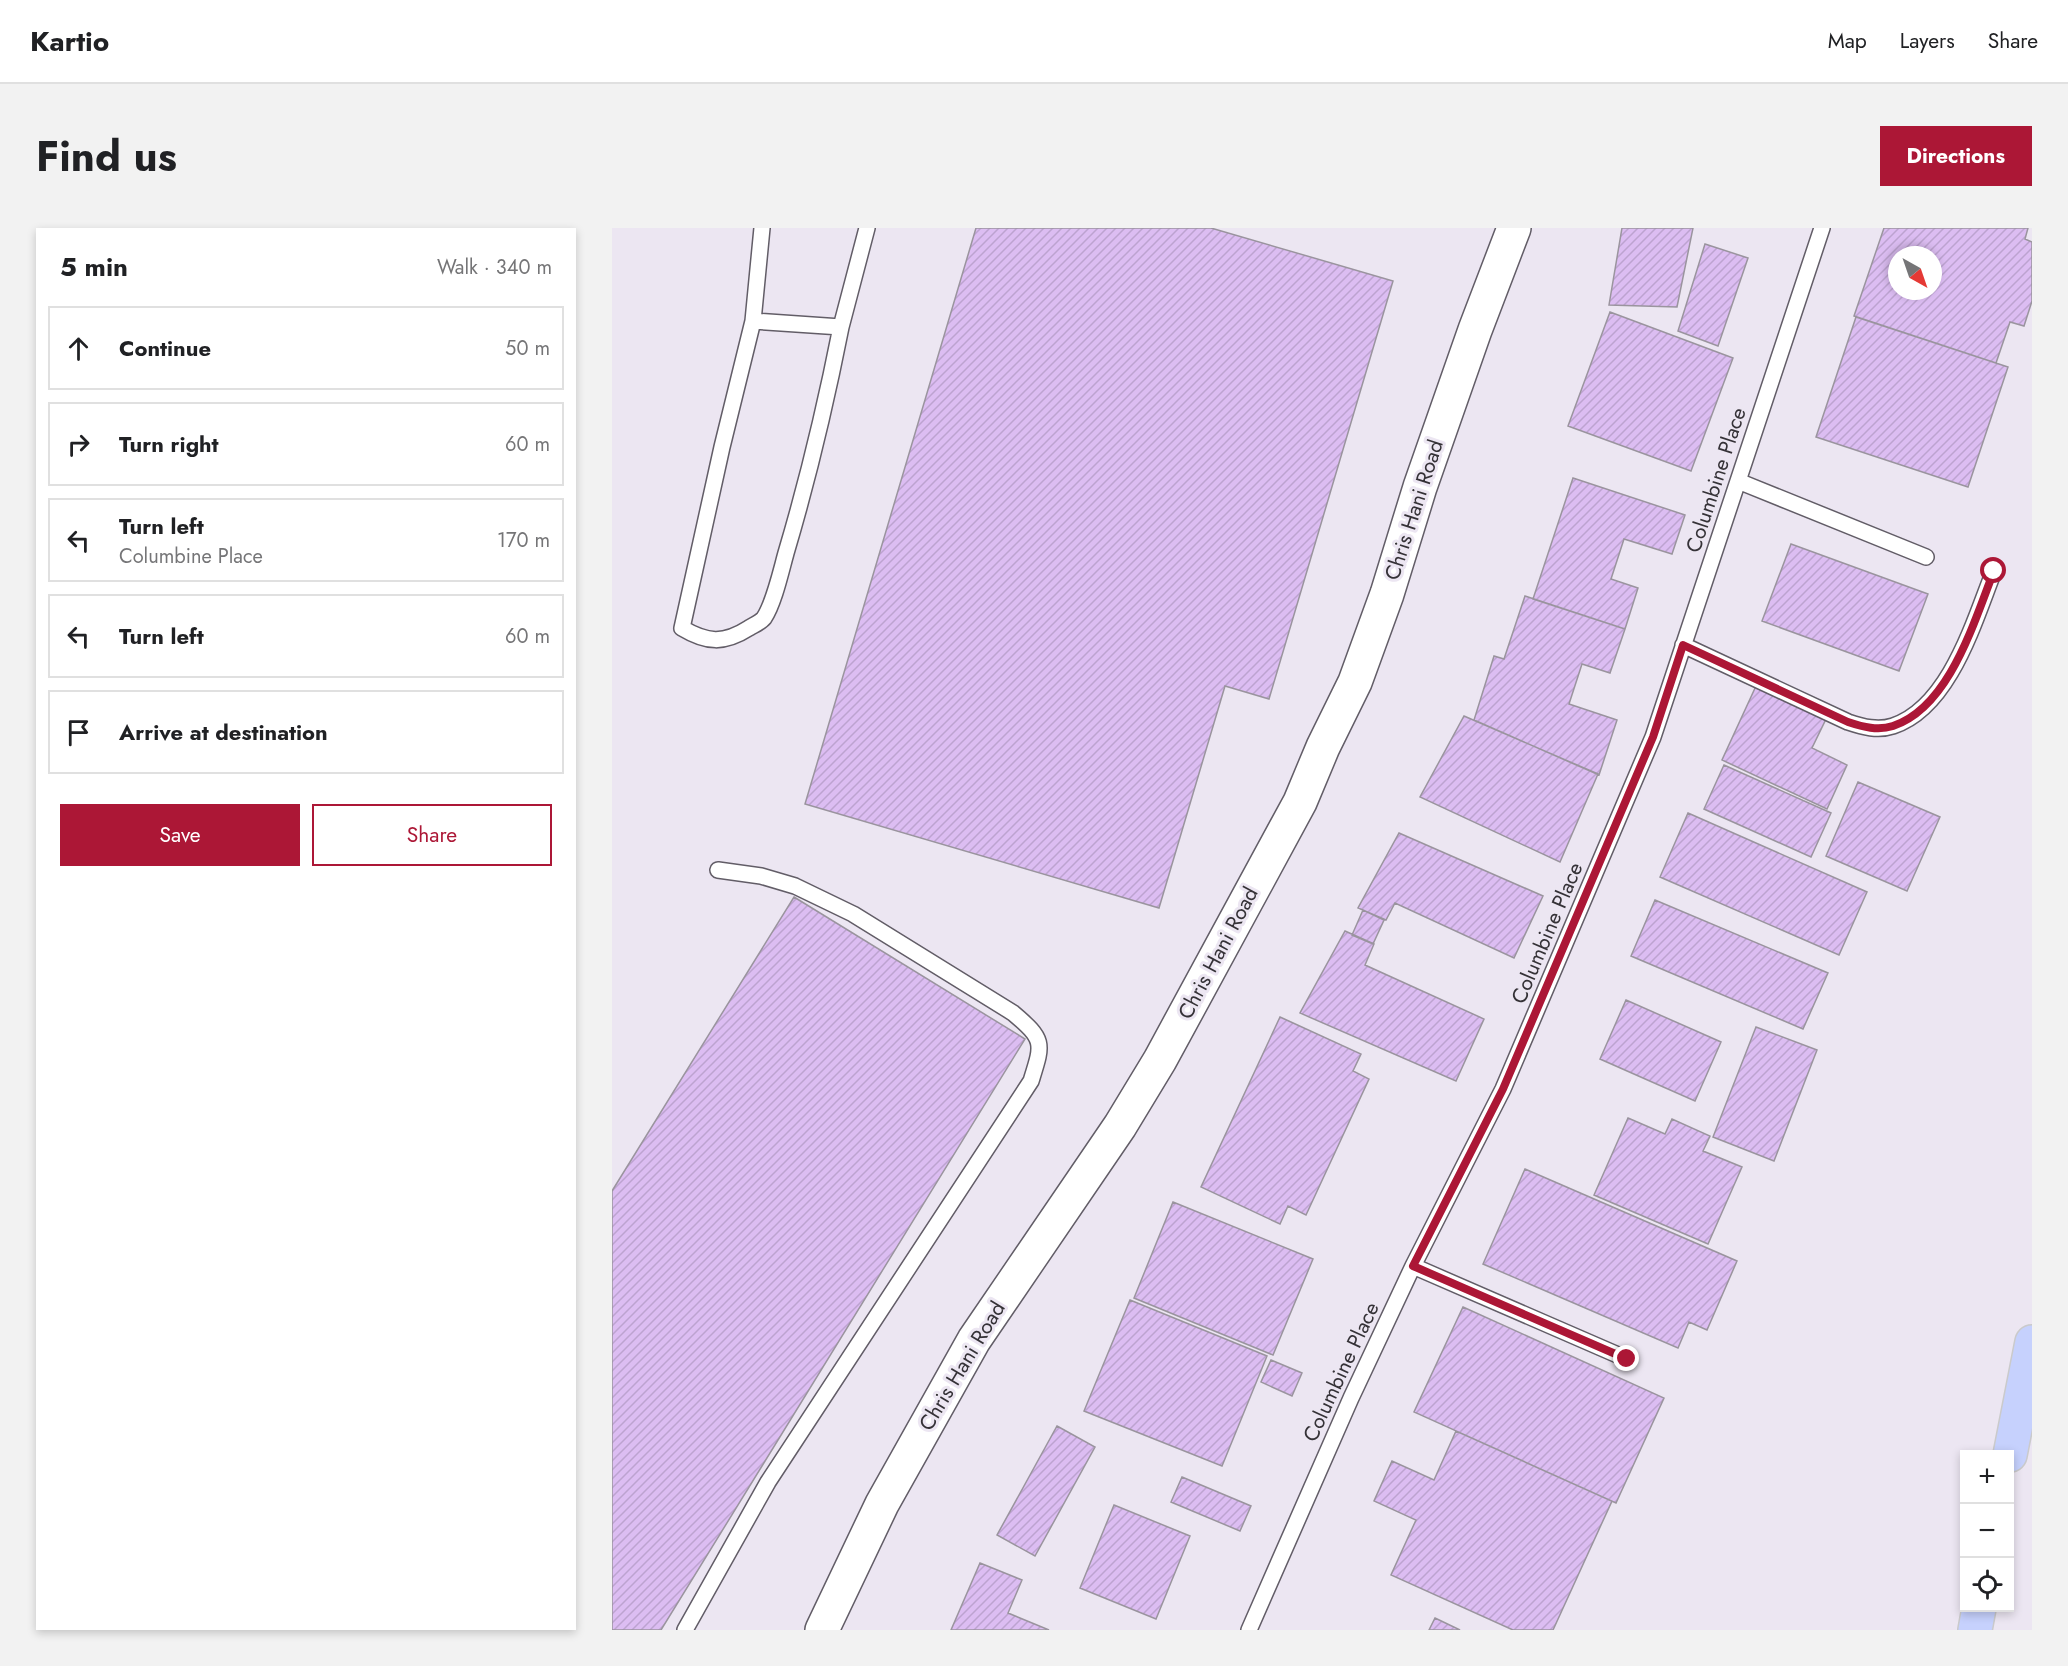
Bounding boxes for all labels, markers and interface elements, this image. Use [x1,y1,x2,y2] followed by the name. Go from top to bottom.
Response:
[30,21,109,62] text: Kartio
[1828,26,1867,56] text: Map
[1900,26,1955,56] text: Layers
[1988,26,2038,56] text: Share
[36,126,177,187] text: Find us
[1880,126,2032,186] button: Directions
[1888,246,1942,300] north arrow
[60,248,128,286] text: 5 min
[437,253,552,282] text: Walk · 340 m
[62,332,95,365] icon: ahead
[119,332,211,364] text: Continue
[505,334,550,363] text: 50 m
[1678,403,1754,556] street label: Columbine Place
[62,428,95,461] icon: right
[119,428,219,460] text: Turn right
[505,430,550,459] text: 60 m
[1377,436,1451,584] street label: Chris Hani Road
[119,510,204,542] text: Turn left
[62,524,95,557] icon: left
[497,526,550,555] text: 170 m
[119,542,263,571] text: Columbine Place
[1980,557,2006,583] route start
[62,620,95,653] icon: left
[119,620,204,652] text: Turn left
[505,622,550,651] text: 60 m
[62,716,95,749] icon: arrive
[119,716,328,748] text: Arrive at destination
[60,804,300,866] button: Save
[312,804,552,866] button: Share
[1504,857,1590,1008] street label: Columbine Place
[1170,881,1266,1025] street label: Chris Hani Road
[912,1296,1012,1436] street label: Chris Hani Road
[1296,1297,1387,1447] street label: Columbine Place
[1613,1345,1639,1371] route end
[1960,1450,2014,1612] map controls
[1960,1450,2014,1504] button: +
[1960,1504,2014,1558] button: −
[1960,1558,2014,1612] button: locate

